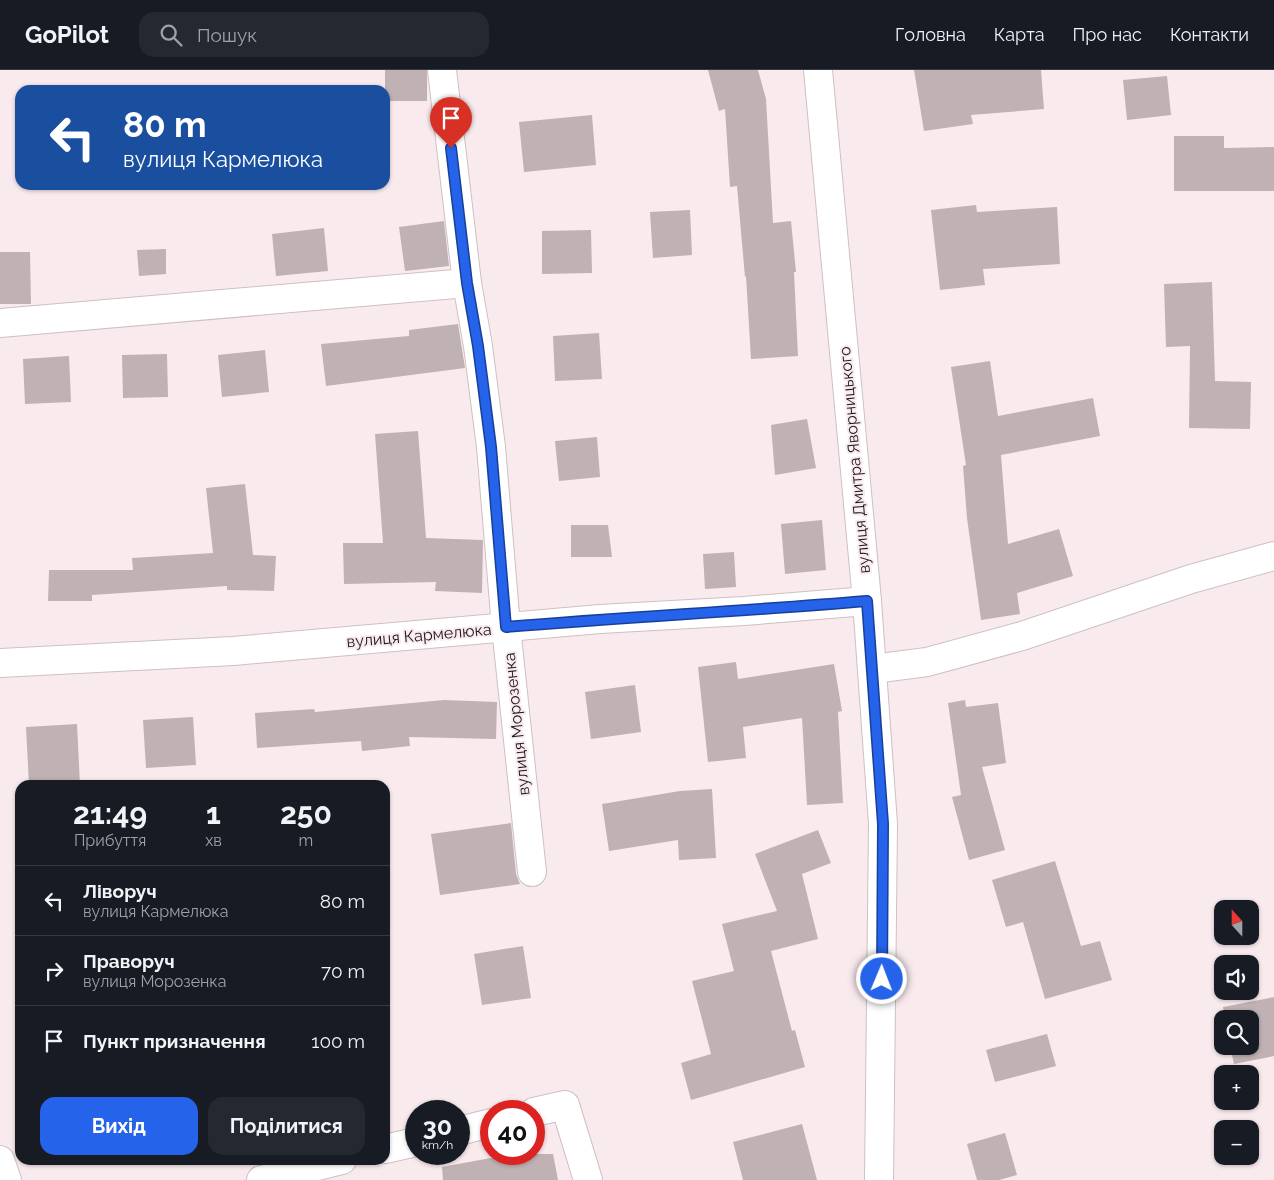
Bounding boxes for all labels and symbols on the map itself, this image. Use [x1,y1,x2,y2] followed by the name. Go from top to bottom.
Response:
[430,97,472,148] pin
[835,346,874,574] street label: вулиця Дмитра Яворницького
[346,620,492,651] street label: вулиця Кармелюка
[500,652,533,796] street label: вулиця Морозенка
[1214,900,1259,945] north arrow
[855,952,907,1004] position arrow
[480,1100,545,1165] speed limit sign: 40

